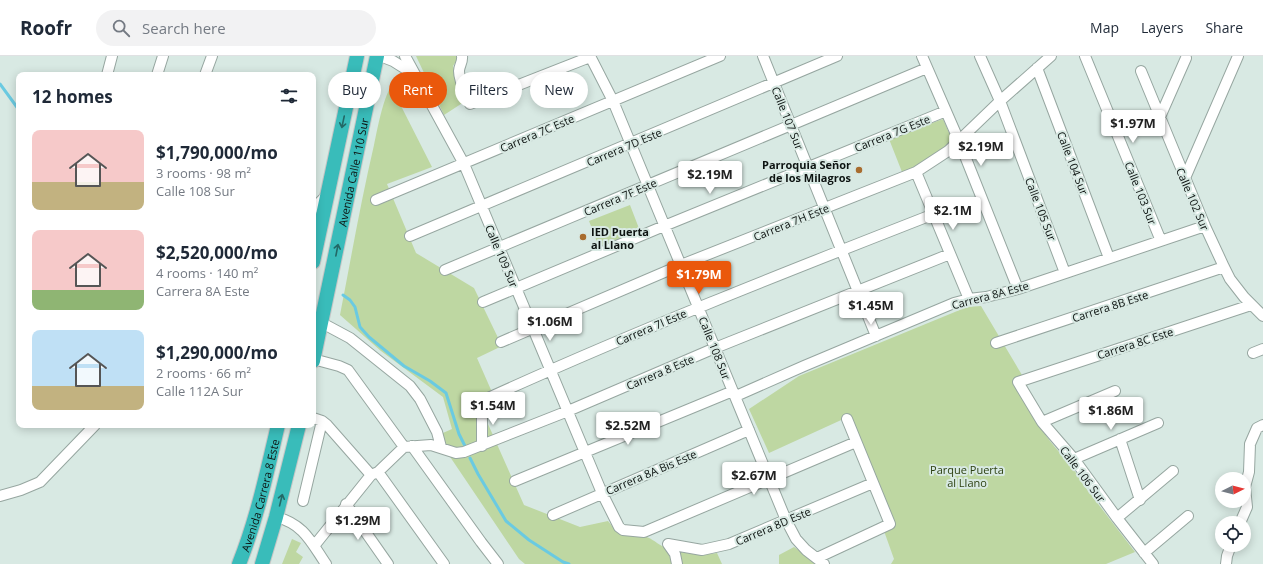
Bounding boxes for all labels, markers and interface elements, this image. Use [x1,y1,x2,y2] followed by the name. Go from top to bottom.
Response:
[96,10,376,46] search box
[20,15,72,41] text: Roofr
[110,17,132,39] icon: search
[142,18,226,38] text: Search here
[1090,18,1119,37] text: Map
[1141,18,1183,37] text: Layers
[1205,18,1243,37] text: Share
[328,72,381,108] chip: Buy
[389,72,447,108] chip: Rent
[455,72,522,108] chip: Filters
[530,72,588,108] chip: New
[769,84,808,152] street label: Calle 107 Sur
[32,85,113,108] text: 12 homes
[278,85,300,107] icon: filters
[1100,110,1166,144] pin: $1.97M
[498,111,576,155] street label: Carrera 7C Este
[852,111,932,155] street label: Carrera 7G Este
[1110,114,1156,132] text: $1.97M
[339,115,347,128] one-way arrow
[334,116,371,228] street label: Avenida Calle 110 Sur
[584,124,664,170] street label: Carrera 7D Este
[1054,129,1092,197] street label: Calle 104 Sur
[948,133,1014,167] pin: $2.19M
[958,137,1004,155] text: $2.19M
[156,141,278,164] text: $1,790,000/mo
[64,146,112,194] icon: home
[762,157,852,185] place label: Parroquia Señor de los Milagros
[1122,159,1161,227] street label: Calle 103 Sur
[677,161,743,195] pin: $2.19M
[156,164,251,182] text: 3 rooms · 98 m²
[687,165,733,183] text: $2.19M
[854,165,864,175] marker: Parroquia Señor de los Milagros
[1173,165,1213,233] street label: Calle 102 Sur
[581,175,659,219] street label: Carrera 7F Este
[1022,175,1060,243] street label: Calle 105 Sur
[156,182,235,200] text: Calle 108 Sur
[925,197,981,231] pin: $2.1M
[751,200,831,244] street label: Carrera 7H Este
[934,201,972,219] text: $2.1M
[482,222,522,290] street label: Calle 109 Sur
[591,224,649,252] place label: IED Puerta al Llano
[578,232,588,242] marker: IED Puerta al Llano
[156,241,278,264] text: $2,520,000/mo
[333,244,341,257] one-way arrow
[64,246,112,294] icon: home
[666,261,732,295] pin: $1.79M
[156,264,258,282] text: 4 rooms · 140 m²
[676,265,722,283] text: $1.79M
[950,278,1030,312] street label: Carrera 8A Este
[156,282,250,300] text: Carrera 8A Este
[1070,287,1150,325] street label: Carrera 8B Este
[838,292,904,326] pin: $1.45M
[848,296,894,314] text: $1.45M
[613,305,689,349] street label: Carrera 7I Este
[517,308,583,342] pin: $1.06M
[527,312,573,330] text: $1.06M
[696,314,735,382] street label: Calle 108 Sur
[1095,324,1175,362] street label: Carrera 8C Este
[156,341,278,364] text: $1,290,000/mo
[64,346,112,394] icon: home
[624,351,696,393] street label: Carrera 8 Este
[156,364,251,382] text: 2 rooms · 66 m²
[156,382,243,400] text: Calle 112A Sur
[460,392,526,426] pin: $1.54M
[470,396,516,414] text: $1.54M
[1078,397,1144,431] pin: $1.86M
[1088,401,1134,419] text: $1.86M
[595,412,661,446] pin: $2.52M
[605,416,651,434] text: $2.52M
[237,437,282,554] street label: Avenida Carrera 8 Este
[1057,443,1109,506] street label: Calle 106 Sur
[603,446,699,498] street label: Carrera 8A Bis Este
[721,462,787,496] pin: $2.67M
[930,462,1004,490] park label: Parque Puerta al Llano
[731,466,777,484] text: $2.67M
[1215,472,1251,508] north arrow
[1215,472,1251,552] map controls
[277,494,285,507] one-way arrow
[733,503,813,549] street label: Carrera 8D Este
[325,507,391,541] pin: $1.29M
[335,511,381,529] text: $1.29M
[1215,516,1251,552] button: locate

